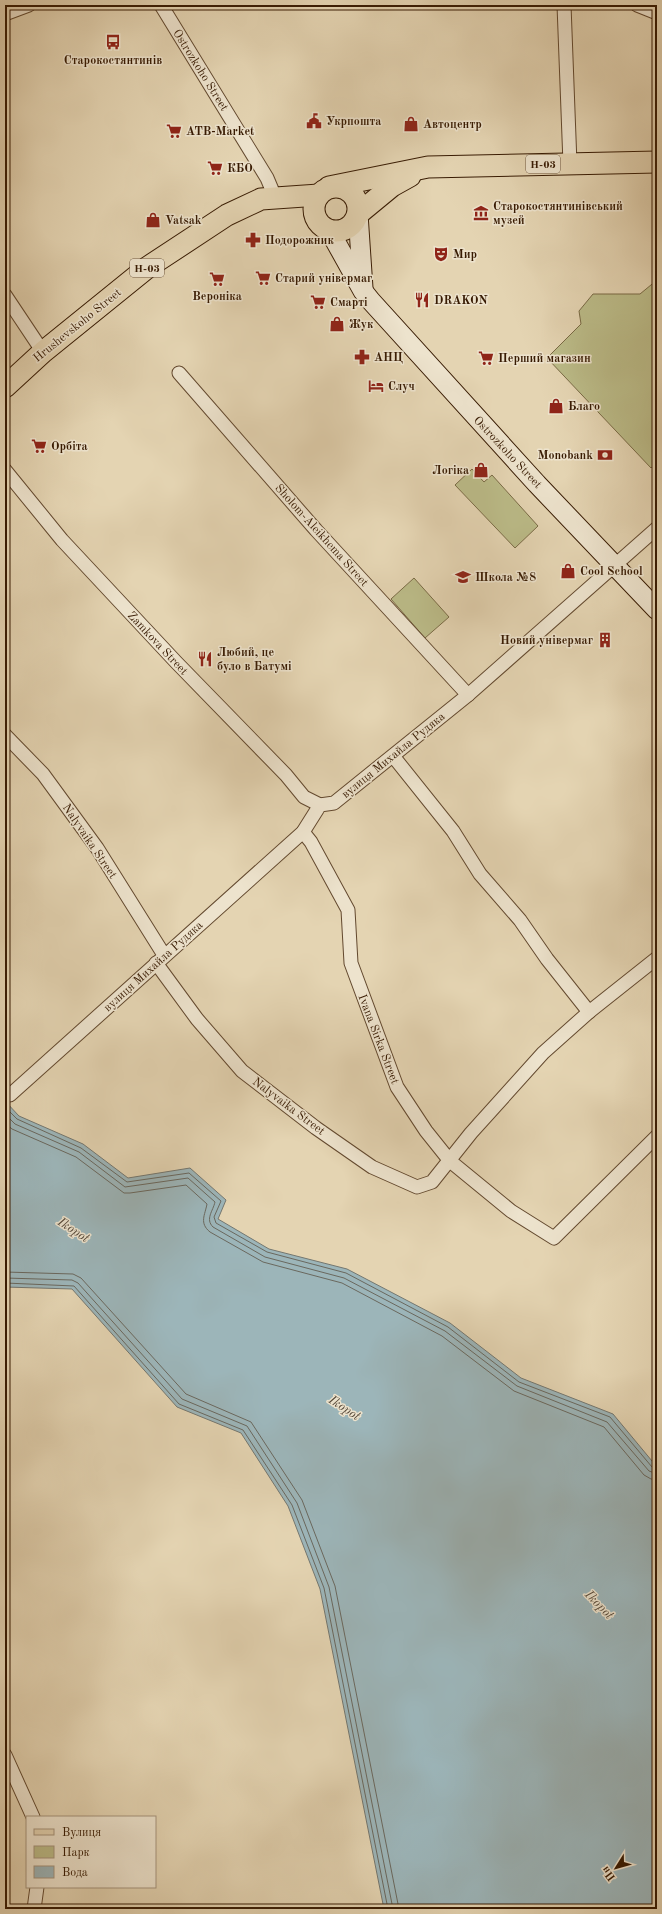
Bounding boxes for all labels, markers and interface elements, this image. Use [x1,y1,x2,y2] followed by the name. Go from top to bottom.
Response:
[170,28,230,113] street label: Ostrozkoho Street
[104,33,122,51] bus stop icon: Старокостянтинів
[64,55,162,67] place label: Старокостянтинів
[305,112,323,130] public building icon: Укрпошта
[402,115,420,133] shop icon: Автоцентр
[326,116,381,128] place label: Укрпошта
[423,119,482,131] place label: Автоцентр
[165,122,183,140] supermarket icon: ATB-Market
[186,126,255,138] place label: ATB-Market
[526,155,560,173] road number: Н-03
[206,159,224,177] supermarket icon: КБО
[227,163,253,175] place label: КБО
[493,201,623,227] place label: Старокостянтинівський музей
[472,204,490,222] museum icon: Старокостянтинівський музей
[144,211,162,229] shop icon: Vatsak
[165,215,202,227] place label: Vatsak
[244,231,262,249] pharmacy icon: Подорожник
[265,235,334,247] place label: Подорожник
[432,245,450,263] theatre icon: Мир
[453,249,477,261] place label: Мир
[130,259,164,277] road number: Н-03
[254,269,272,287] supermarket icon: Старий універмаг
[208,270,226,288] supermarket icon: Вероніка
[275,273,372,285] place label: Старий універмаг
[31,287,124,365] street label: Hrushevskoho Street
[192,291,242,303] place label: Вероніка
[413,291,431,309] restaurant icon: DRAKON
[309,293,327,311] supermarket icon: Смарті
[434,295,488,307] place label: DRAKON
[330,297,368,309] place label: Смарті
[328,315,346,333] shop icon: Жук
[349,319,374,331] place label: Жук
[353,348,371,366] pharmacy icon: АНЦ
[477,349,495,367] supermarket icon: Перший магазин
[374,352,403,364] place label: АНЦ
[498,353,591,365] place label: Перший магазин
[367,377,385,395] hotel icon: Случ
[388,381,415,393] place label: Случ
[547,397,565,415] shop icon: Благо
[568,401,600,413] place label: Благо
[471,414,544,491] street label: Ostrozkoho Street
[30,437,48,455] supermarket icon: Орбіта
[51,441,88,453] place label: Орбіта
[596,446,614,464] bank icon: Monobank
[538,450,593,462] place label: Monobank
[472,461,490,479] shop icon: Логіка
[432,465,469,477] place label: Логіка
[272,482,370,589] street label: Sholom-Aleikhema Street
[559,562,577,580] shop icon: Cool School
[580,566,643,578] place label: Cool School
[454,568,472,586] school or university icon: Школа №8
[475,572,536,584] place label: Школа №8
[125,610,190,678] street label: Zamkova Street
[596,631,614,649] building icon: Новий універмаг
[500,635,593,647] place label: Новий універмаг
[217,647,292,673] place label: Любий, це було в Батумі
[196,650,214,668] restaurant icon: Любий, це було в Батумі
[340,711,447,801] street label: вулиця Михайла Рудяка
[60,802,119,881] street label: Nalyvaika Street
[102,919,206,1014] street label: вулиця Михайла Рудяка
[355,993,401,1086] street label: Ivana Sirka Street
[250,1076,327,1138] street label: Nalyvaika Street
[54,1215,92,1246] water label: Ikopot
[325,1393,363,1424] water label: Ikopot
[581,1587,616,1623] water label: Ikopot
[26,1816,156,1888] legend
[62,1827,101,1839] text: Вулиця
[62,1847,90,1859] text: Парк
[596,1848,636,1888] north arrow
[600,1864,618,1882] text: Пн
[62,1867,88,1879] text: Вода

